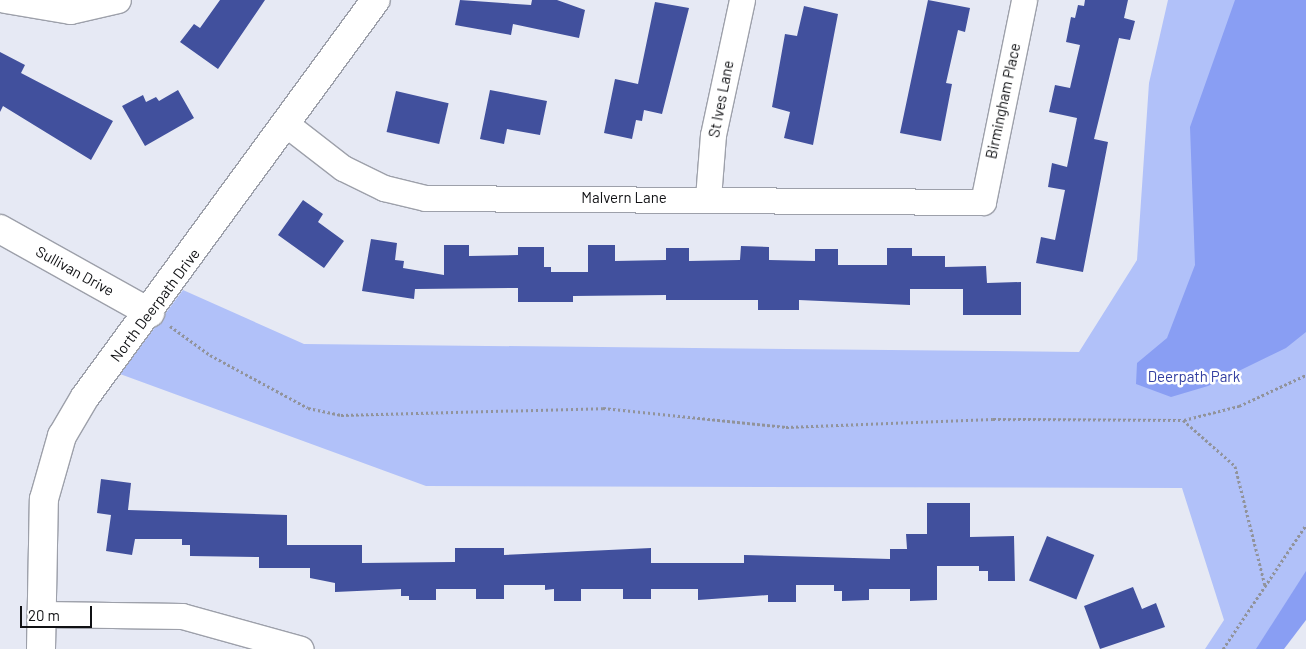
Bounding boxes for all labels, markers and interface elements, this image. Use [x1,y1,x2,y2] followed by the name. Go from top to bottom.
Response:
[982,41,1024,161] street label: Birmingham Place
[705,59,737,139] street label: St Ives Lane
[581,189,667,207] street label: Malvern Lane
[33,242,117,300] street label: Sullivan Drive
[107,245,203,365] street label: North Deerpath Drive
[1148,368,1240,386] park label: Deerpath Park
[22,596,95,628] scale bar
[28,606,60,624] text: 20 m

